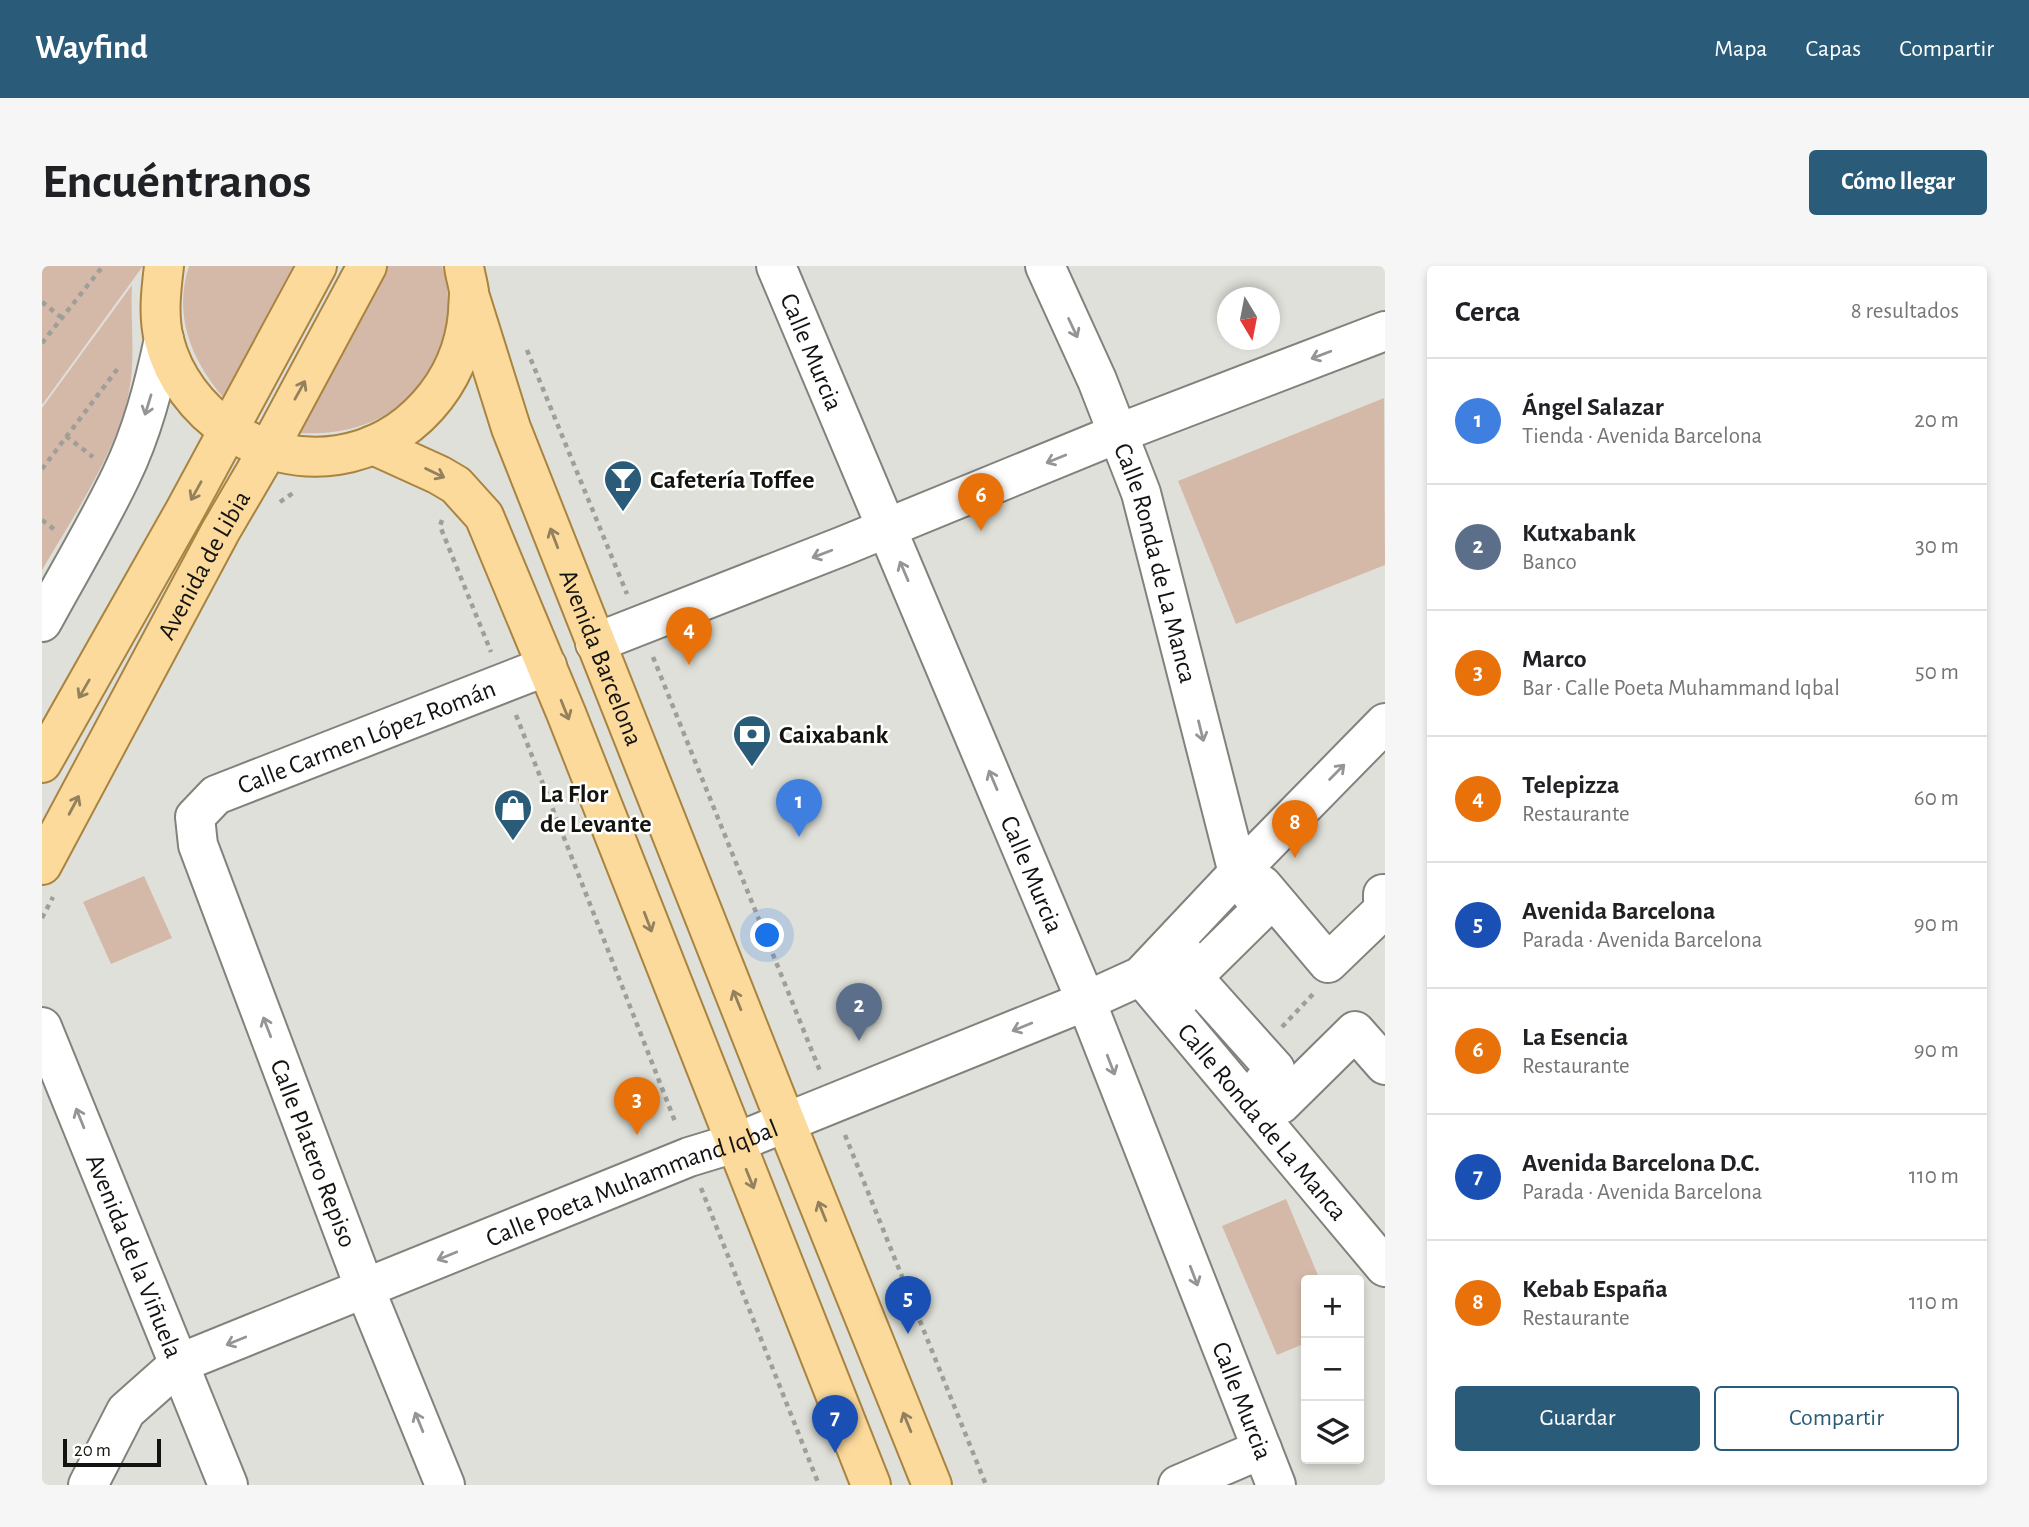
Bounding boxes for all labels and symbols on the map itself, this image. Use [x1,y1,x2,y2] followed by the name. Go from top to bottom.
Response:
[1217,287,1280,350] north arrow
[775,290,847,414] street label: Calle Murcia
[1067,317,1080,338] one-way arrow
[1311,350,1333,363] one-way arrow
[293,380,307,400] one-way arrow
[140,394,153,416] one-way arrow
[1109,440,1201,686] street label: Calle Ronda de La Manca
[1045,453,1067,466] one-way arrow
[602,458,644,513] bar icon: Cafetería Toffee
[424,467,445,481] one-way arrow
[650,467,814,493] place label: Cafetería Toffee
[958,473,1004,531] pin: 6
[189,480,203,500] one-way arrow
[153,486,255,644] street label: Avenida de Libia
[546,527,559,549] one-way arrow
[812,548,834,561] one-way arrow
[897,560,910,582] one-way arrow
[554,566,647,749] street label: Avenida Barcelona
[666,607,712,665] pin: 4
[234,675,499,799] street label: Calle Carmen López Román
[77,678,91,698] one-way arrow
[559,699,572,721] one-way arrow
[731,713,773,768] bank icon: Caixabank
[1195,719,1208,742] one-way arrow
[779,722,889,748] place label: Caixabank
[1328,764,1345,781] one-way arrow
[985,770,998,791] one-way arrow
[776,779,822,837] pin: 1
[540,781,651,837] place label: La Flor de Levante
[492,787,534,842] shop icon: La Flor de Levante
[68,795,81,816] one-way arrow
[1272,800,1318,858] pin: 8
[995,812,1068,937] street label: Calle Murcia
[643,911,656,933] one-way arrow
[750,918,784,952] your location
[836,983,882,1041] pin: 2
[729,989,742,1011] one-way arrow
[259,1016,272,1038] one-way arrow
[1173,1019,1352,1225] street label: Calle Ronda de La Manca
[1012,1021,1034,1034] one-way arrow
[1105,1053,1118,1075] one-way arrow
[265,1056,361,1251] street label: Calle Platero Repiso
[614,1077,660,1135] pin: 3
[72,1108,85,1130] one-way arrow
[482,1115,782,1252] street label: Calle Poeta Muhammand Iqbal
[81,1151,187,1362] street label: Avenida de la Viñuela
[744,1168,757,1190] one-way arrow
[814,1200,827,1222] one-way arrow
[437,1250,458,1263] one-way arrow
[1189,1265,1201,1287] one-way arrow
[885,1276,931,1334] pin: 5
[226,1335,247,1348] one-way arrow
[1207,1338,1277,1464] street label: Calle Murcia
[812,1395,858,1453] pin: 7
[412,1411,425,1433] one-way arrow
[899,1411,912,1433] one-way arrow
[63,1436,161,1468] scale bar

